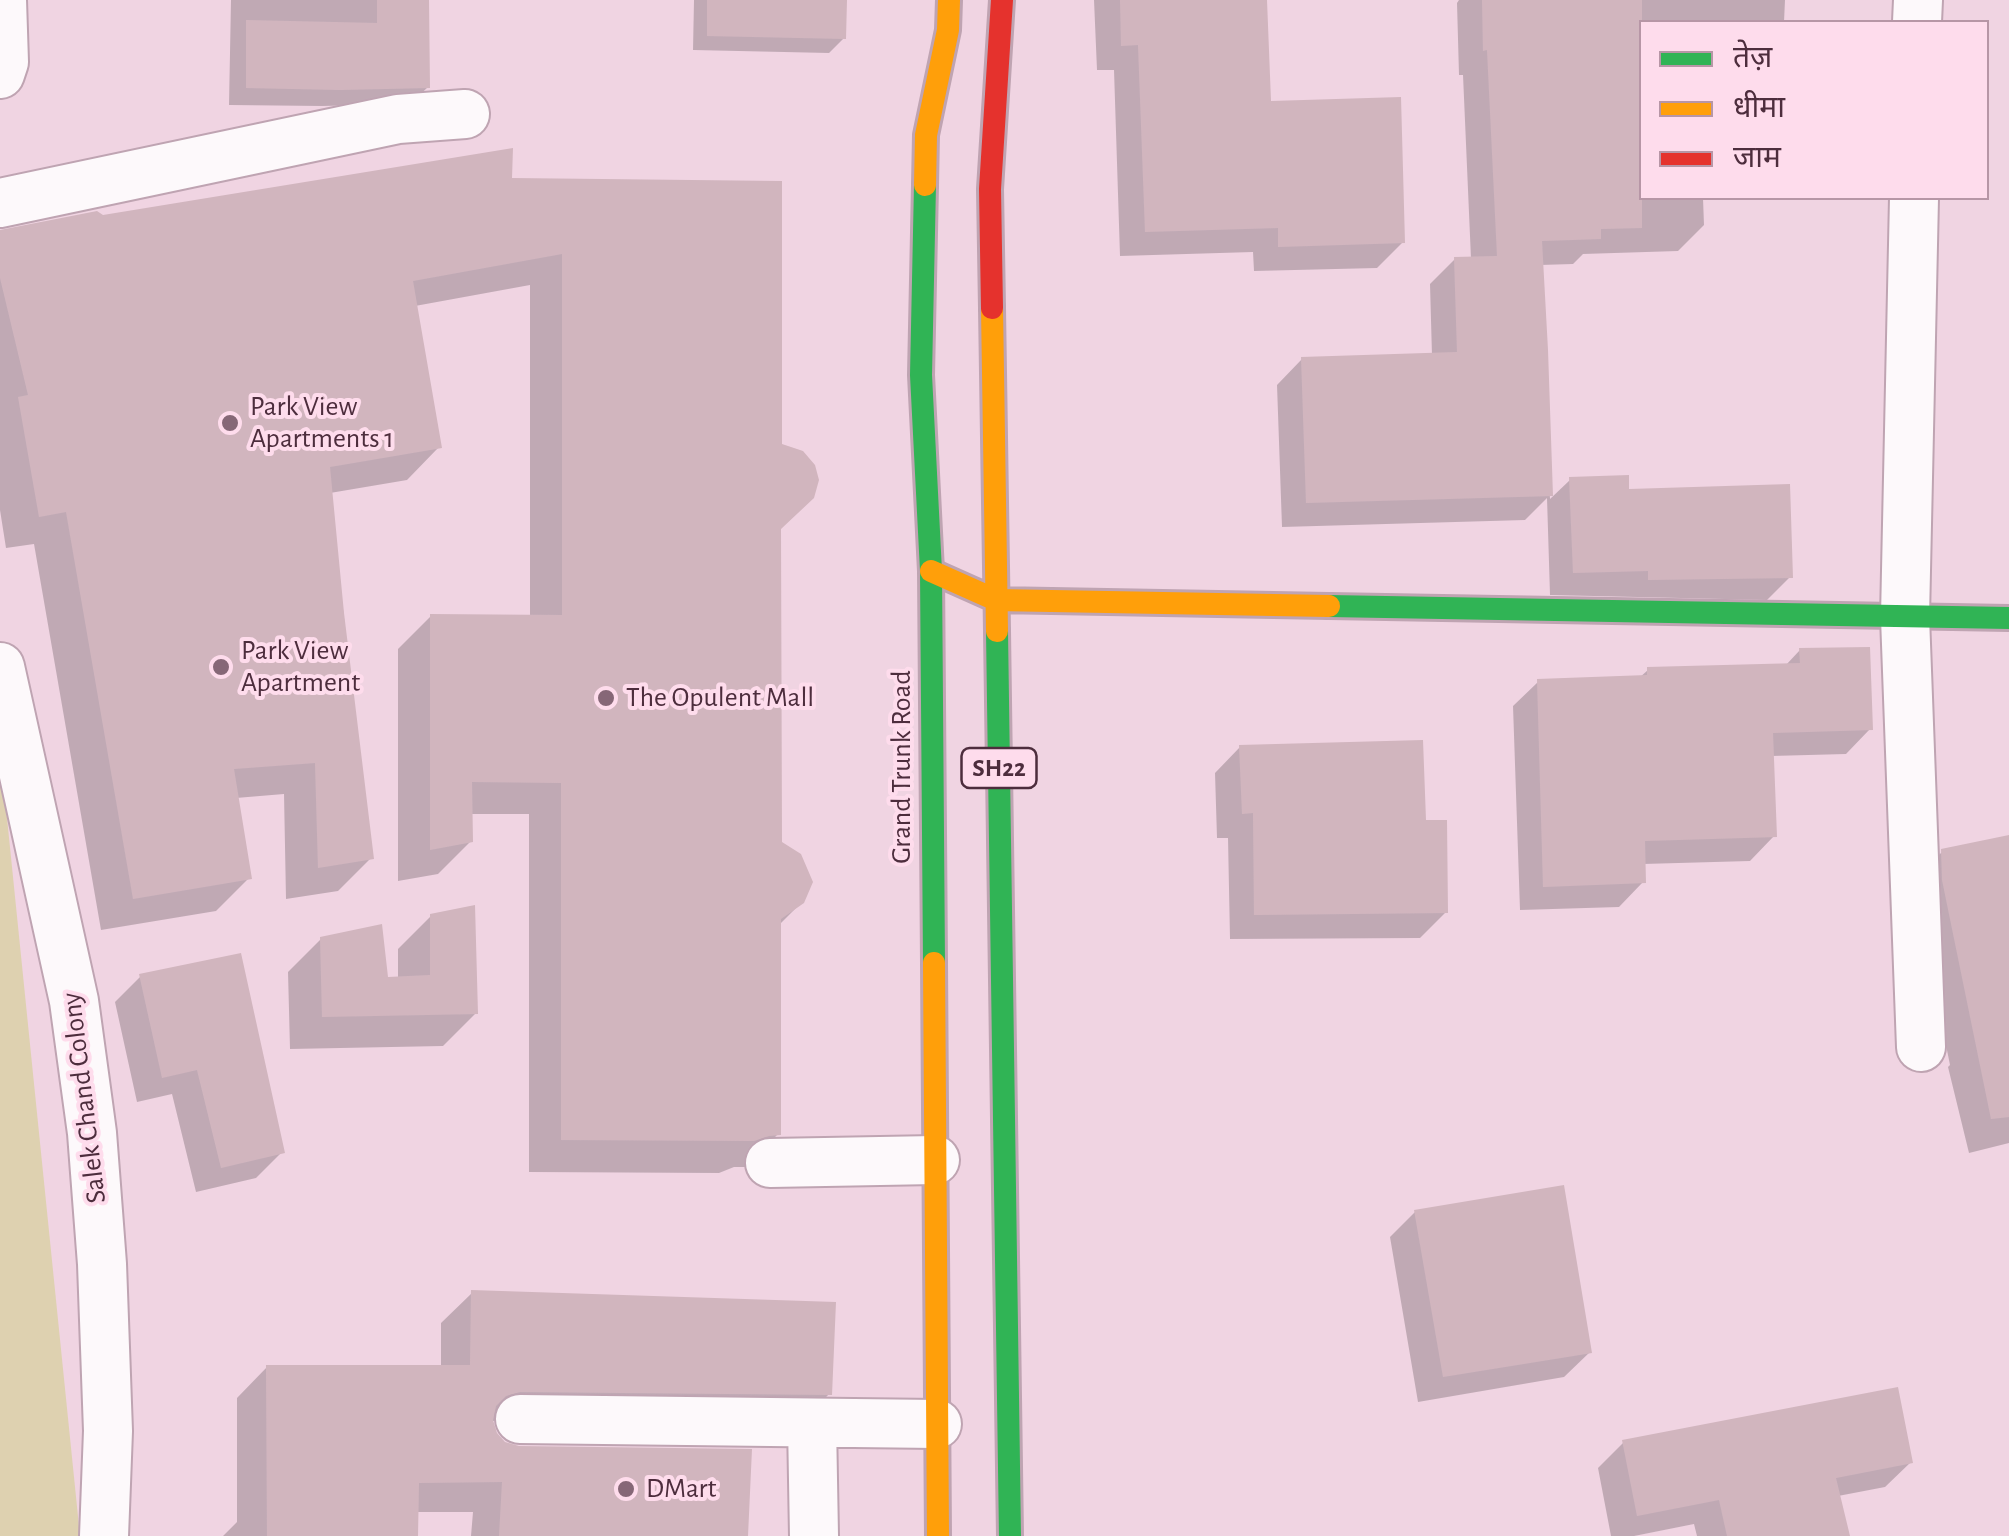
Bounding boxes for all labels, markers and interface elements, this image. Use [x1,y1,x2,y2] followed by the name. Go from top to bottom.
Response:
[1639,20,1989,200] legend
[1733,43,1772,73] text: तेज़
[1733,93,1785,123] text: धीमा
[1733,143,1781,173] text: जाम
[250,390,394,456] place label: Park View Apartments 1
[219,412,241,434] marker: Park View Apartments 1
[241,634,360,700] place label: Park View Apartment
[210,656,232,678] marker: Park View Apartment
[885,670,919,864] street label: Grand Trunk Road
[626,681,814,715] place label: The Opulent Mall
[595,687,617,709] marker: The Opulent Mall
[962,748,1036,788] road number: SH22
[54,991,114,1205] street label: Salek Chand Colony
[646,1472,717,1506] place label: DMart
[615,1478,637,1500] marker: DMart

